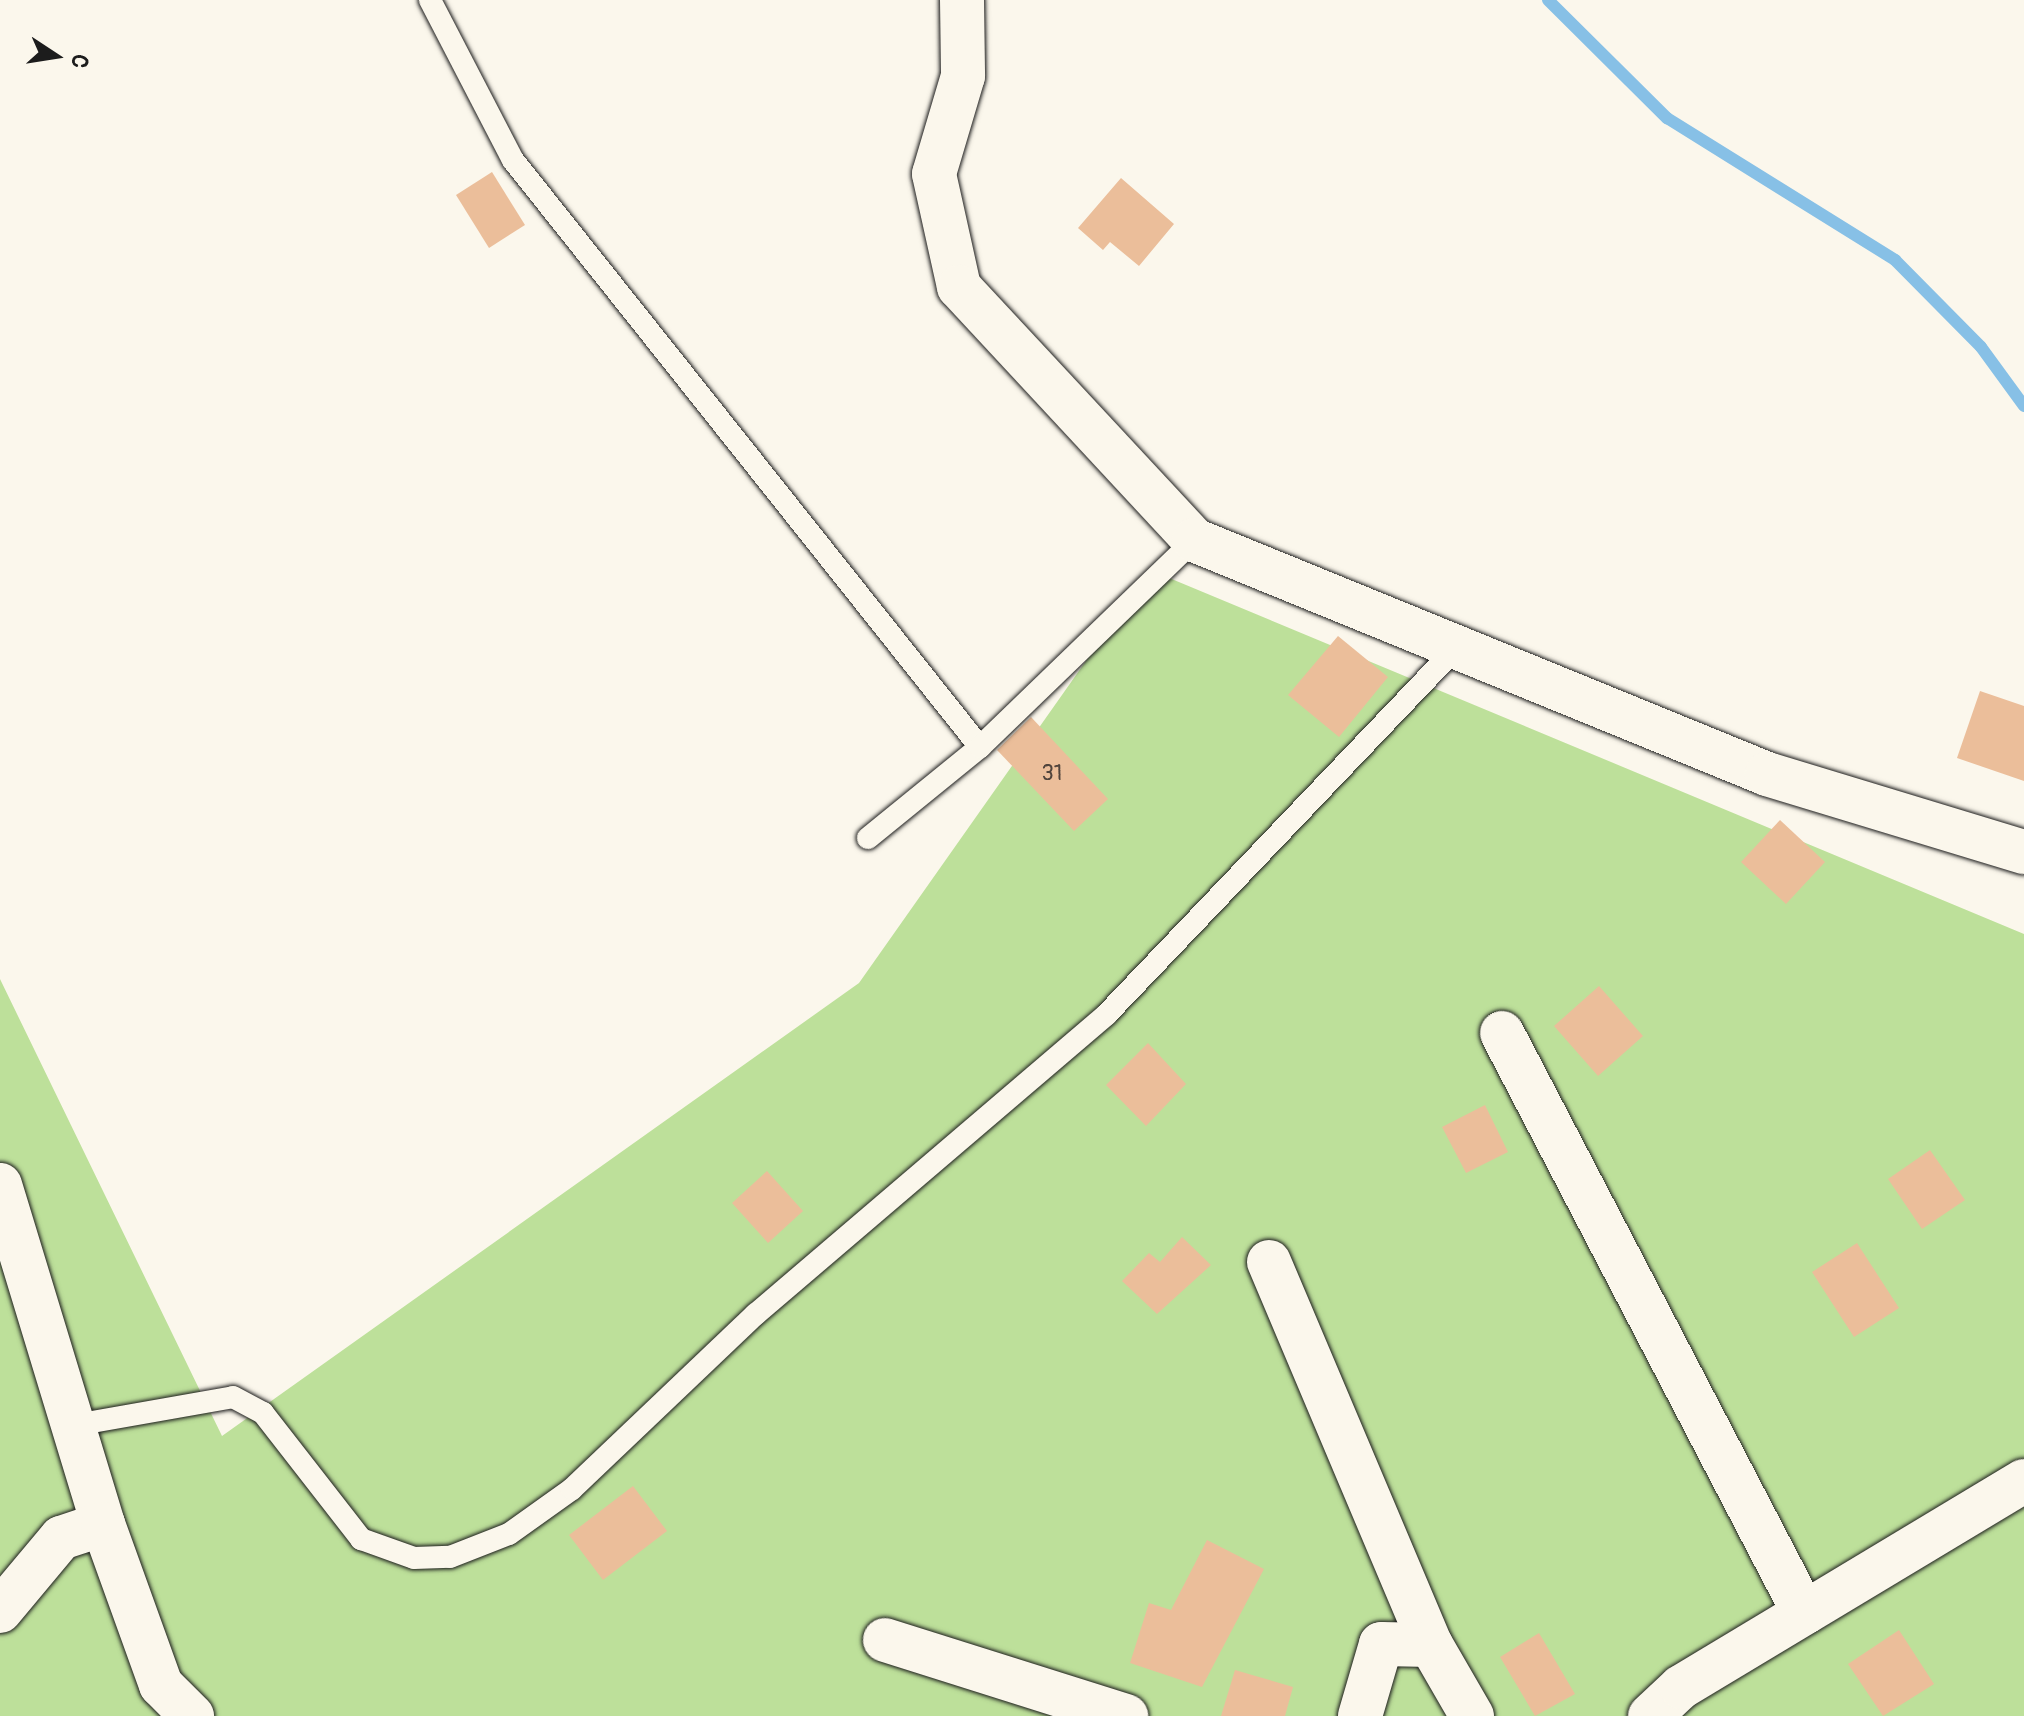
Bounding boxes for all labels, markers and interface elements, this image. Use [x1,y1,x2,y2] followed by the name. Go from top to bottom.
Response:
[16,16,96,96] north arrow
[64,51,95,71] text: С
[1042,761,1062,787] house number: 31

